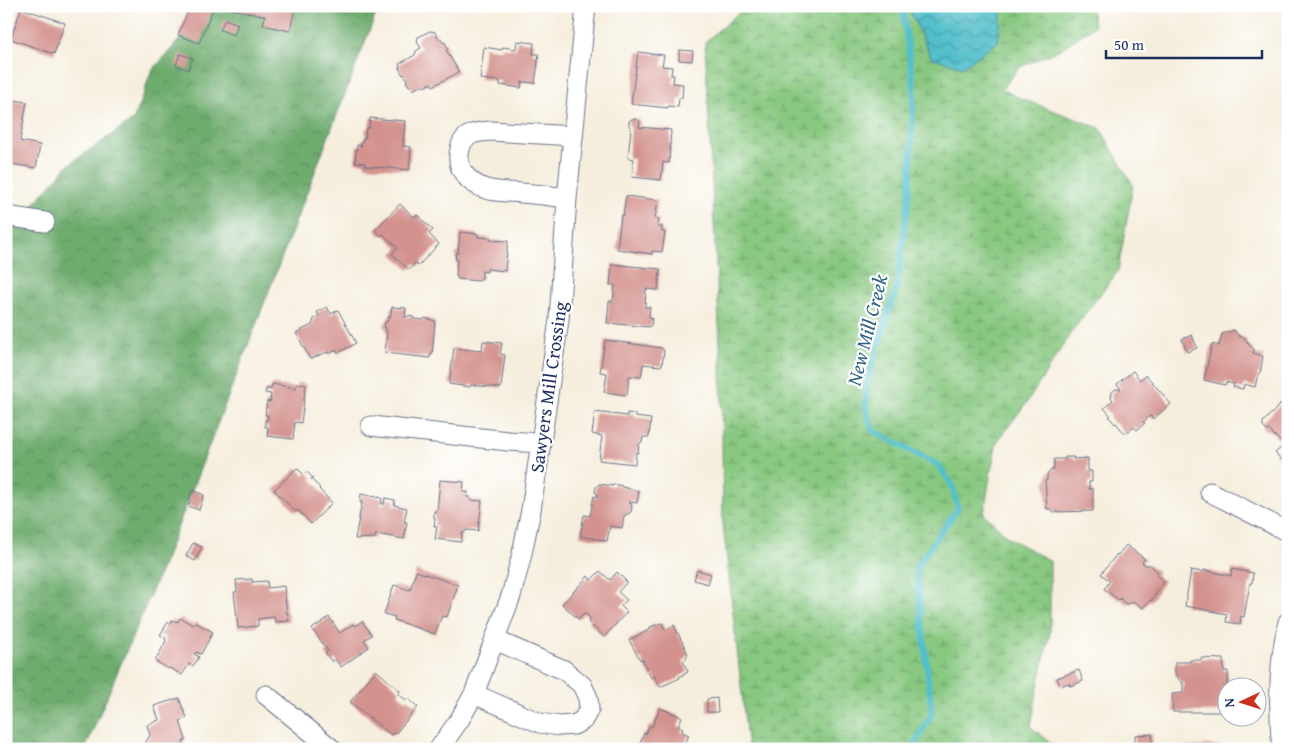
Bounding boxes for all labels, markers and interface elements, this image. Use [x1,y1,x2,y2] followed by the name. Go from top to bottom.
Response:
[1106,28,1263,60] scale bar
[1114,34,1145,55] text: 50 m
[839,271,894,389] water label: New Mill Creek
[522,299,574,475] street label: Sawyers Mill Crossing
[1216,678,1266,728] north arrow
[1219,697,1239,708] text: N

